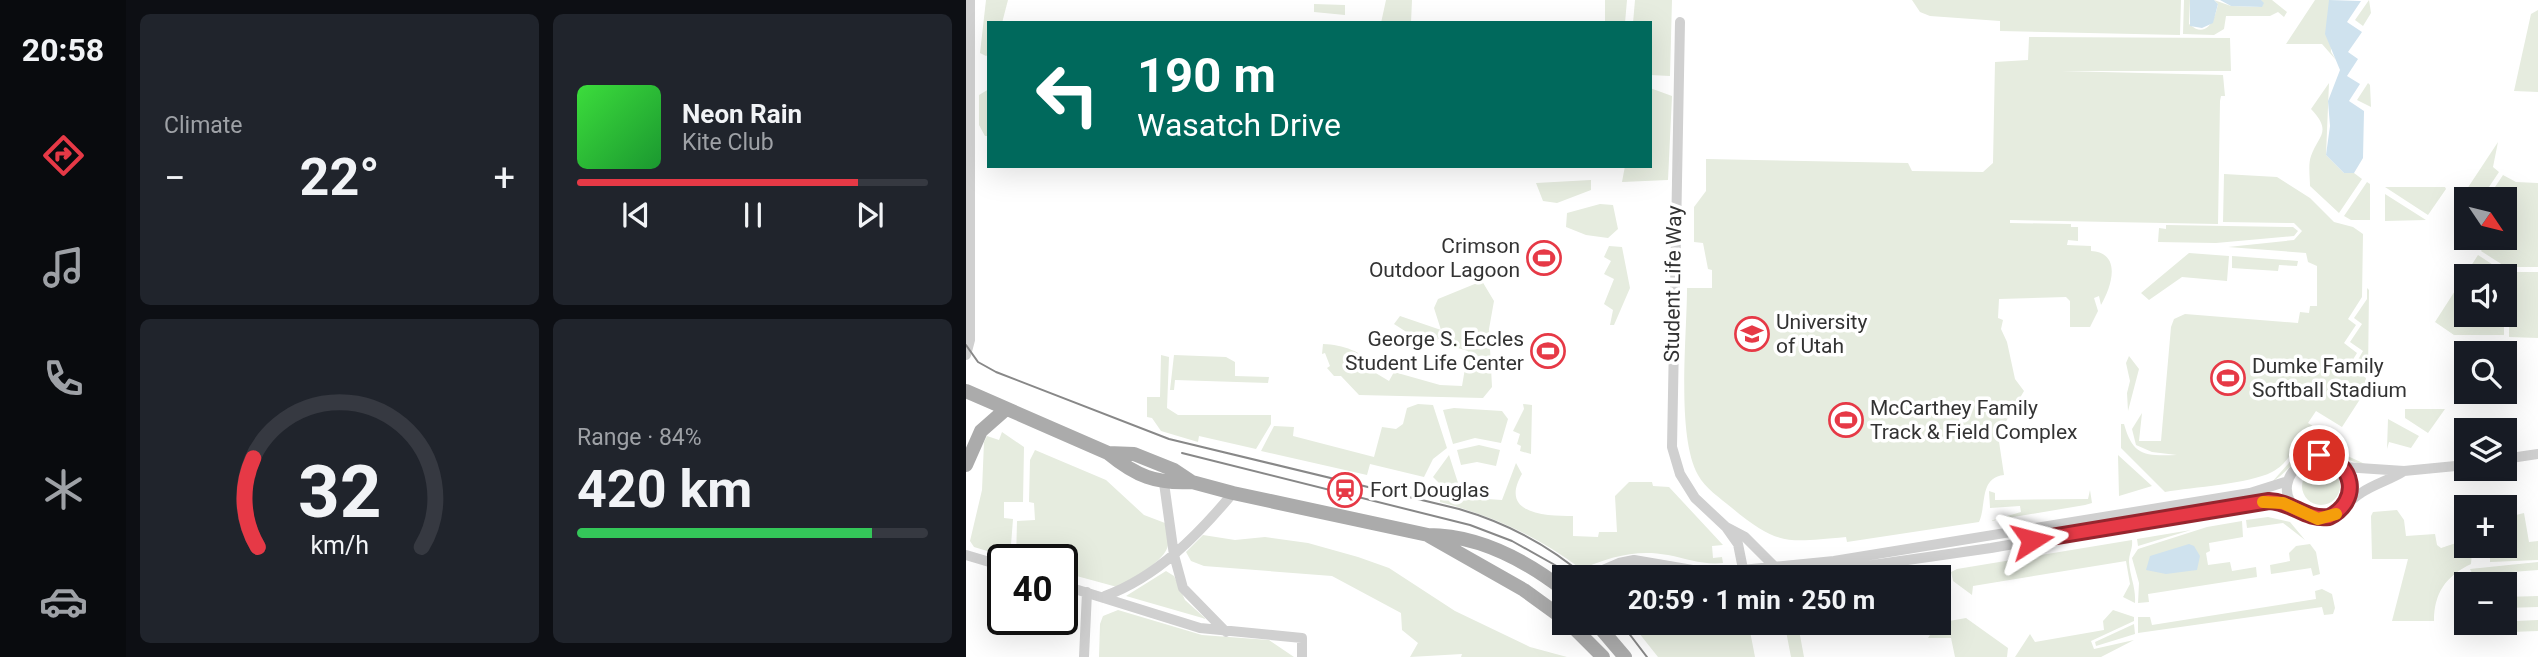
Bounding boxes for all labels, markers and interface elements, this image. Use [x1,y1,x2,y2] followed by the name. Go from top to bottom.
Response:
[22,31,104,69] text: 20:58
[1137,47,1276,104] text: 190 m
[1022,49,1113,140] icon: left
[682,99,802,129] text: Neon Rain
[1137,106,1341,144] text: Wasatch Drive
[164,112,243,139] text: Climate
[682,129,774,156] text: Kite Club
[39,131,88,180] icon: directions
[300,147,380,208] text: 22°
[164,156,186,200] text: −
[493,156,515,200] text: +
[2454,187,2516,250] north arrow
[2454,187,2517,635] map controls
[617,196,655,234] icon: previous
[734,196,772,234] icon: pause
[851,196,889,234] icon: next
[1660,205,1686,363] street label: Student Life Way
[1369,234,1520,282] place label: Crimson Outdoor Lagoon
[1525,239,1563,277] sports icon: Crimson Outdoor Lagoon
[39,243,88,292] icon: music
[2454,264,2517,327] button: sound
[1776,310,1867,358] place label: University of Utah
[1733,315,1771,353] school or university icon: University of Utah
[1345,327,1524,375] place label: George S. Eccles Student Life Center
[1529,332,1567,370] sports icon: George S. Eccles Student Life Center
[2454,341,2517,404] button: search
[39,354,88,403] icon: phone
[2252,354,2407,402] place label: Dumke Family Softball Stadium
[2209,359,2247,397] sports icon: Dumke Family Softball Stadium
[1870,396,2078,444] place label: McCarthey Family Track & Field Complex
[1827,401,1865,439] sports icon: McCarthey Family Track & Field Complex
[2454,418,2517,481] button: layers
[577,424,702,451] text: Range · 84%
[2289,425,2349,485] pin
[2300,436,2338,474] icon: arrive
[298,449,381,535] text: 32
[577,459,752,520] text: 420 km
[39,465,88,514] icon: climate
[1326,471,1364,509] station icon: Fort Douglas
[1370,478,1490,502] place label: Fort Douglas
[2454,495,2517,558] button: +
[1995,503,2069,577] position arrow
[310,531,369,560] text: km/h
[987,544,1078,635] speed limit sign: 40
[2454,572,2517,635] button: −
[39,577,88,626] icon: car
[1628,585,1875,615] text: 20:59 · 1 min · 250 m

